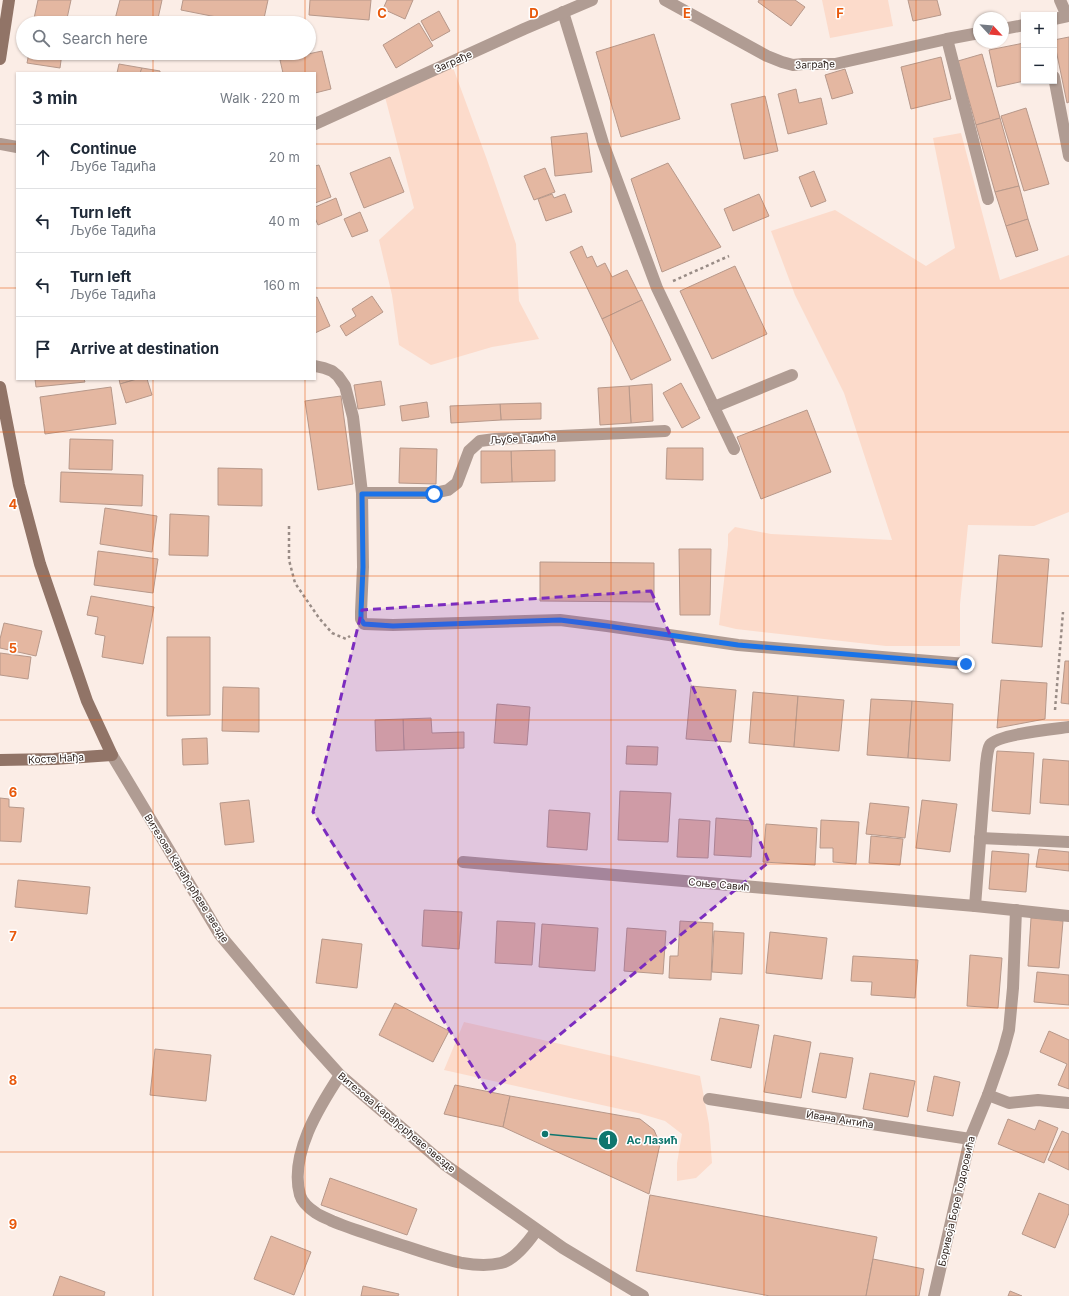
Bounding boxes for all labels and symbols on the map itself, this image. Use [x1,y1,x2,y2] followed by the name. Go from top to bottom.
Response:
[377,5,387,21] text: C
[529,5,539,21] text: D
[683,5,691,21] text: E
[836,5,844,21] text: F
[973,12,1009,48] north arrow
[432,47,474,75] street label: Заграђе
[795,57,835,71] street label: Заграђе
[490,430,556,446] street label: Љубе Тадића
[425,485,443,503] route start
[9,496,18,512] text: 4
[9,640,17,656] text: 5
[957,655,975,673] route end
[28,751,84,765] street label: Косте Нађа
[9,784,17,800] text: 6
[142,811,232,945] street label: Витезова Карађорђеве звезде
[688,875,750,893] street label: Соње Савић
[9,928,17,944] text: 7
[336,1069,458,1175] street label: Витезова Карађорђеве звезде
[9,1072,17,1088] text: 8
[805,1108,875,1130] street label: Ивана Антића
[598,1128,685,1151] callout: Ас Лазић
[605,1132,611,1147] text: 1
[626,1133,678,1147] text: Ас Лазић
[935,1135,977,1267] street label: Боривоја Боре Тодоровића
[9,1216,17,1232] text: 9

